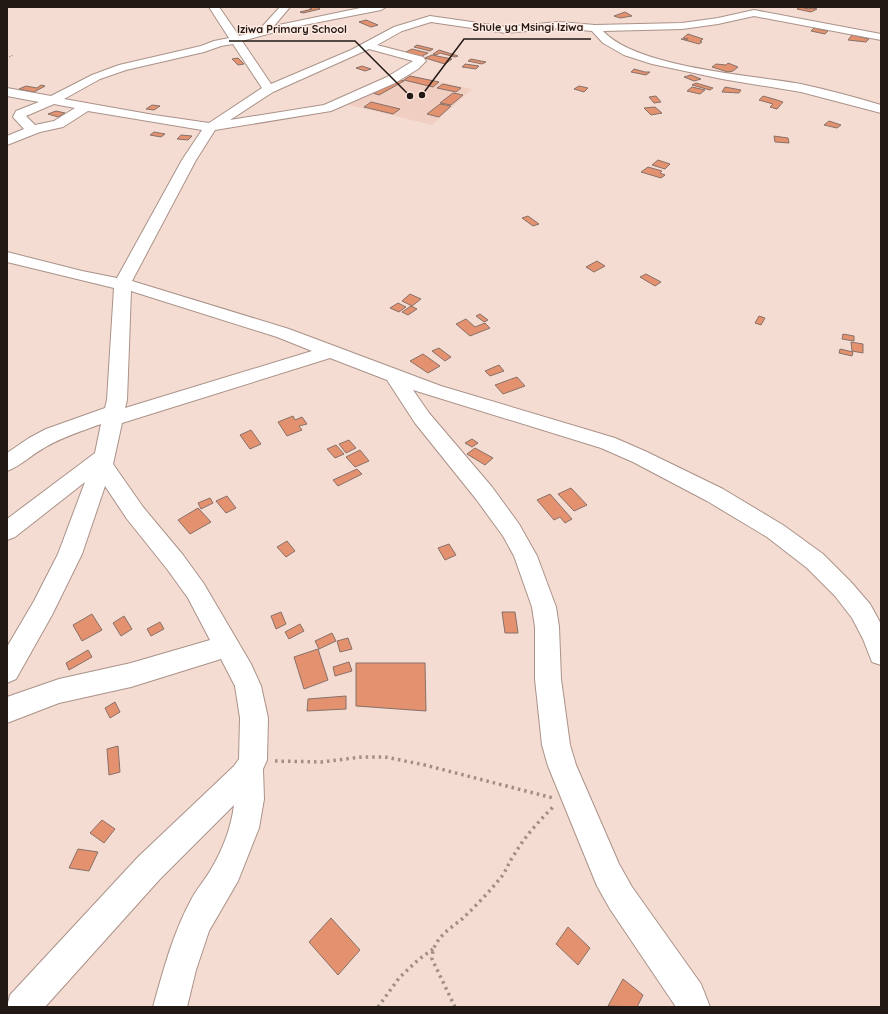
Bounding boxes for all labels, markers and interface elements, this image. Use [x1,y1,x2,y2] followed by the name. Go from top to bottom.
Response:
[464,16,591,39] callout: Shule ya Msingi Iziwa
[229,18,355,41] callout: Iziwa Primary School
[473,20,584,34] text: Shule ya Msingi Iziwa
[237,22,347,36] text: Iziwa Primary School

